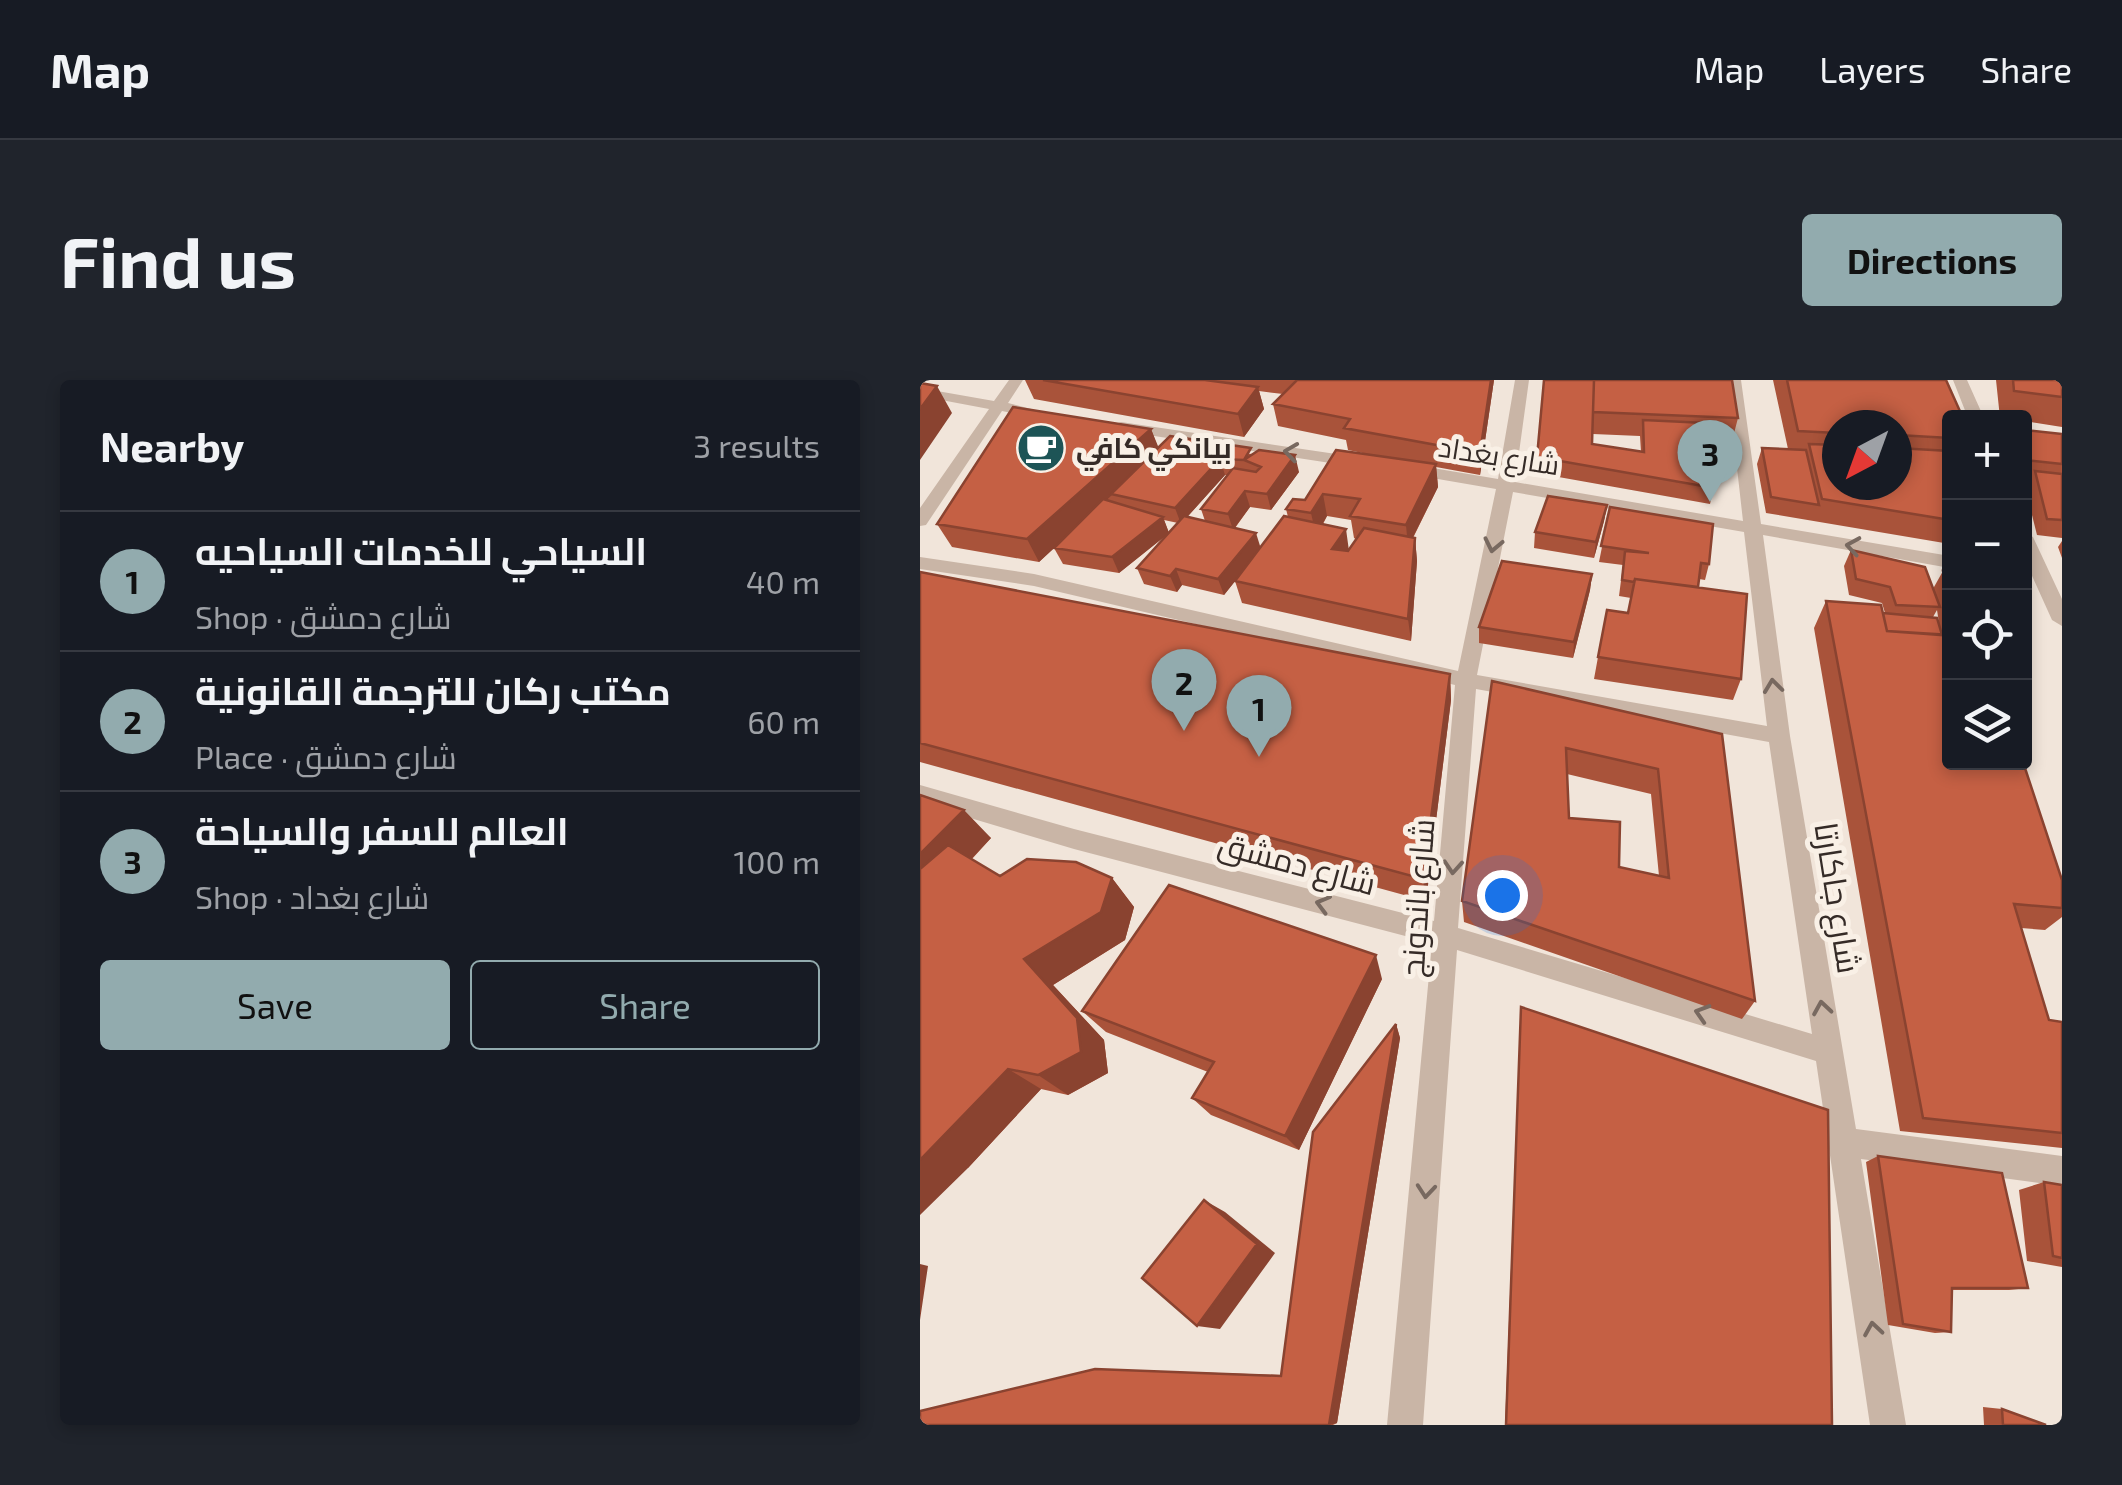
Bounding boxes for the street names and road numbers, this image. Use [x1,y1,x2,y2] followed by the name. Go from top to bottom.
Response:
[1436,429,1562,484] street label: شارع بغداد
[1392,817,1445,979] street label: شارع باندونج
[1803,820,1870,977] street label: شارع جاكارتا
[1213,823,1380,906] street label: شارع دمشق

